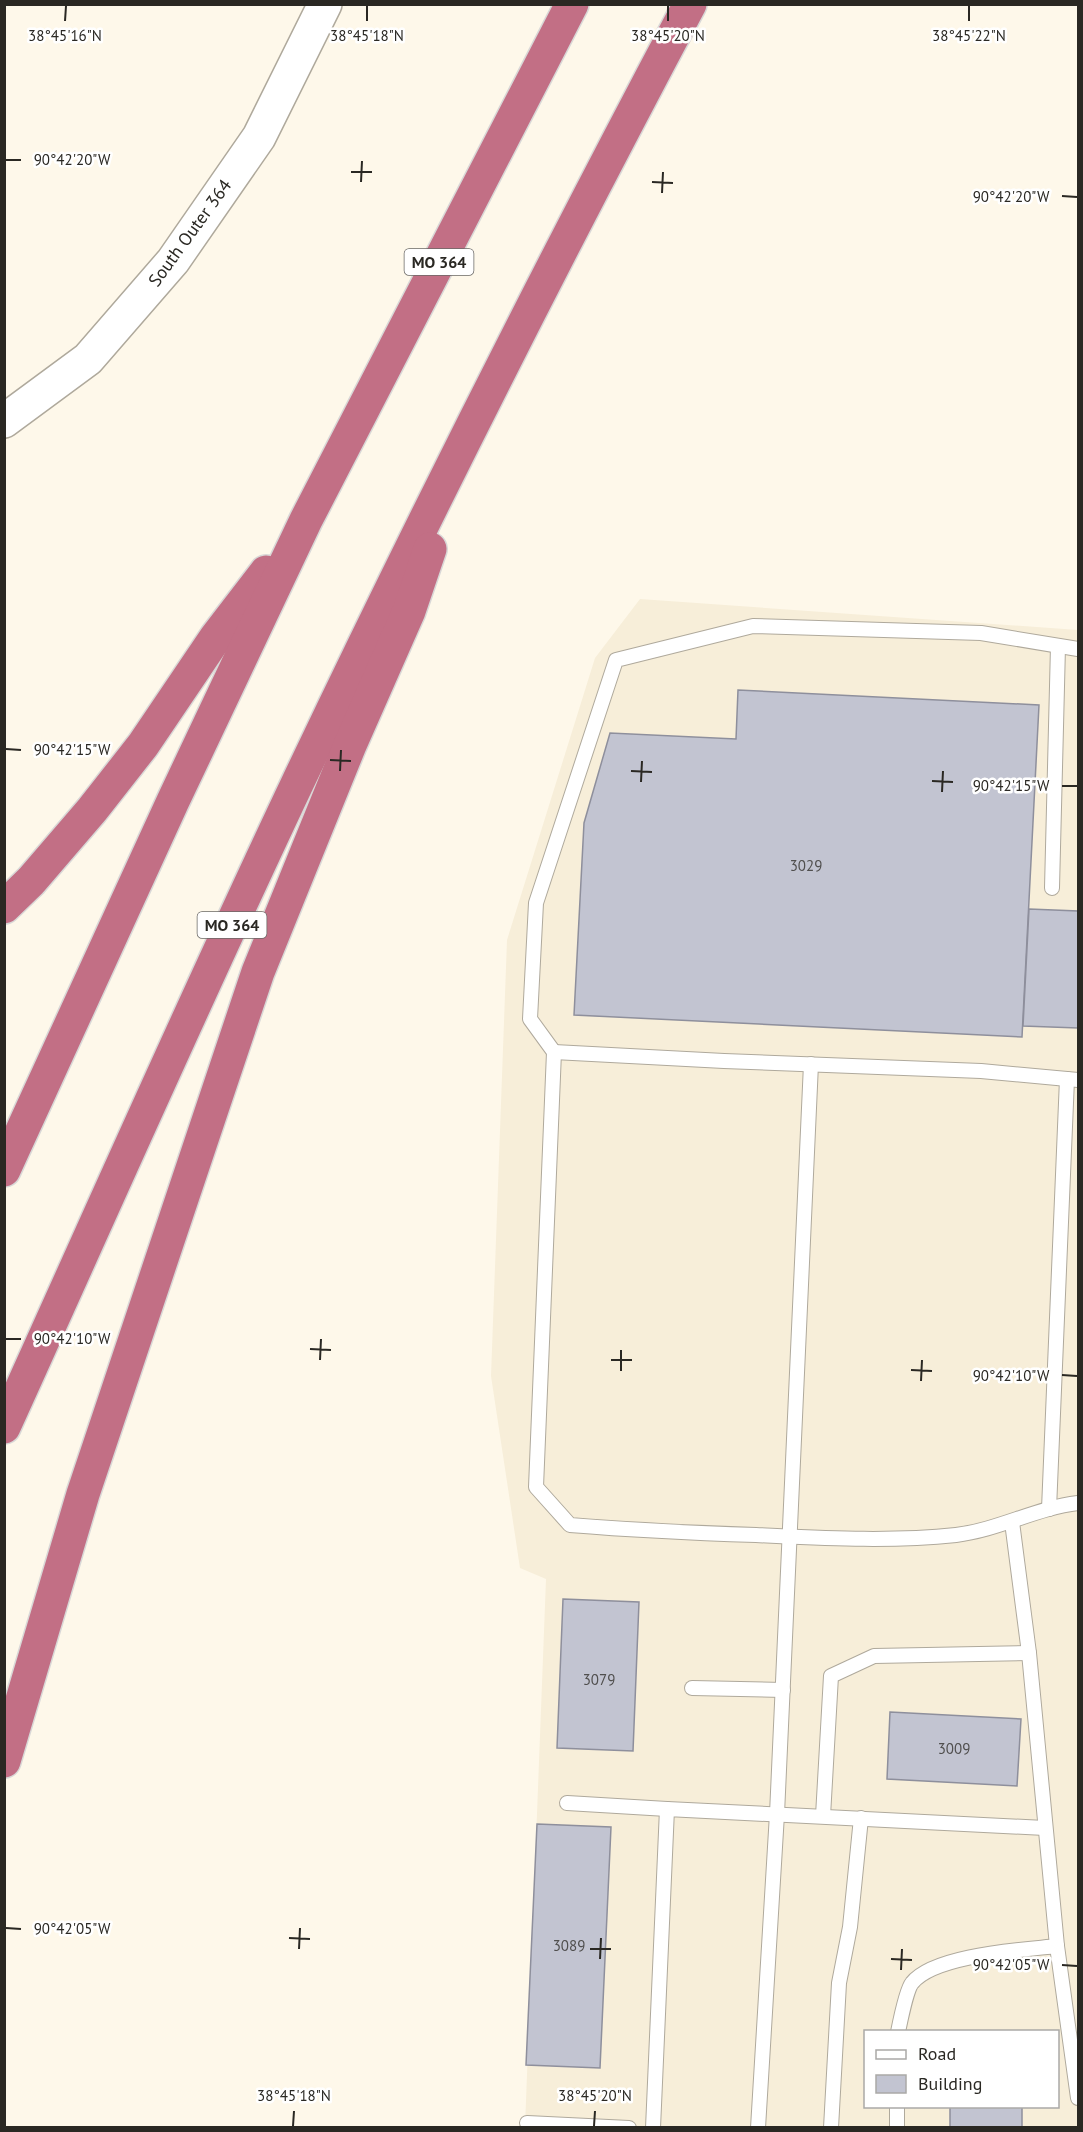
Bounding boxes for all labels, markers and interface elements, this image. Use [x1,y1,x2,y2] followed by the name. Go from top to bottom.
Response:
[28,26,102,45] text: 38°45'16"N
[330,26,404,45] text: 38°45'18"N
[631,26,705,45] text: 38°45'20"N
[932,26,1006,45] text: 38°45'22"N
[34,150,111,169] text: 90°42'20"W
[143,174,236,291] street label: South Outer 364
[973,187,1050,206] text: 90°42'20"W
[404,249,474,275] road number: MO 364
[34,740,111,759] text: 90°42'15"W
[973,776,1050,795] text: 90°42'15"W
[790,856,822,875] house number: 3029
[198,912,266,938] road number: MO 364
[34,1329,111,1348] text: 90°42'10"W
[973,1366,1050,1385] text: 90°42'10"W
[583,1670,615,1689] house number: 3079
[938,1739,970,1758] house number: 3009
[34,1919,111,1938] text: 90°42'05"W
[553,1936,585,1955] house number: 3089
[973,1955,1050,1974] text: 90°42'05"W
[864,2030,1059,2108] legend
[918,2042,956,2065] text: Road
[918,2072,982,2095] text: Building
[257,2086,331,2105] text: 38°45'18"N
[558,2086,632,2105] text: 38°45'20"N

